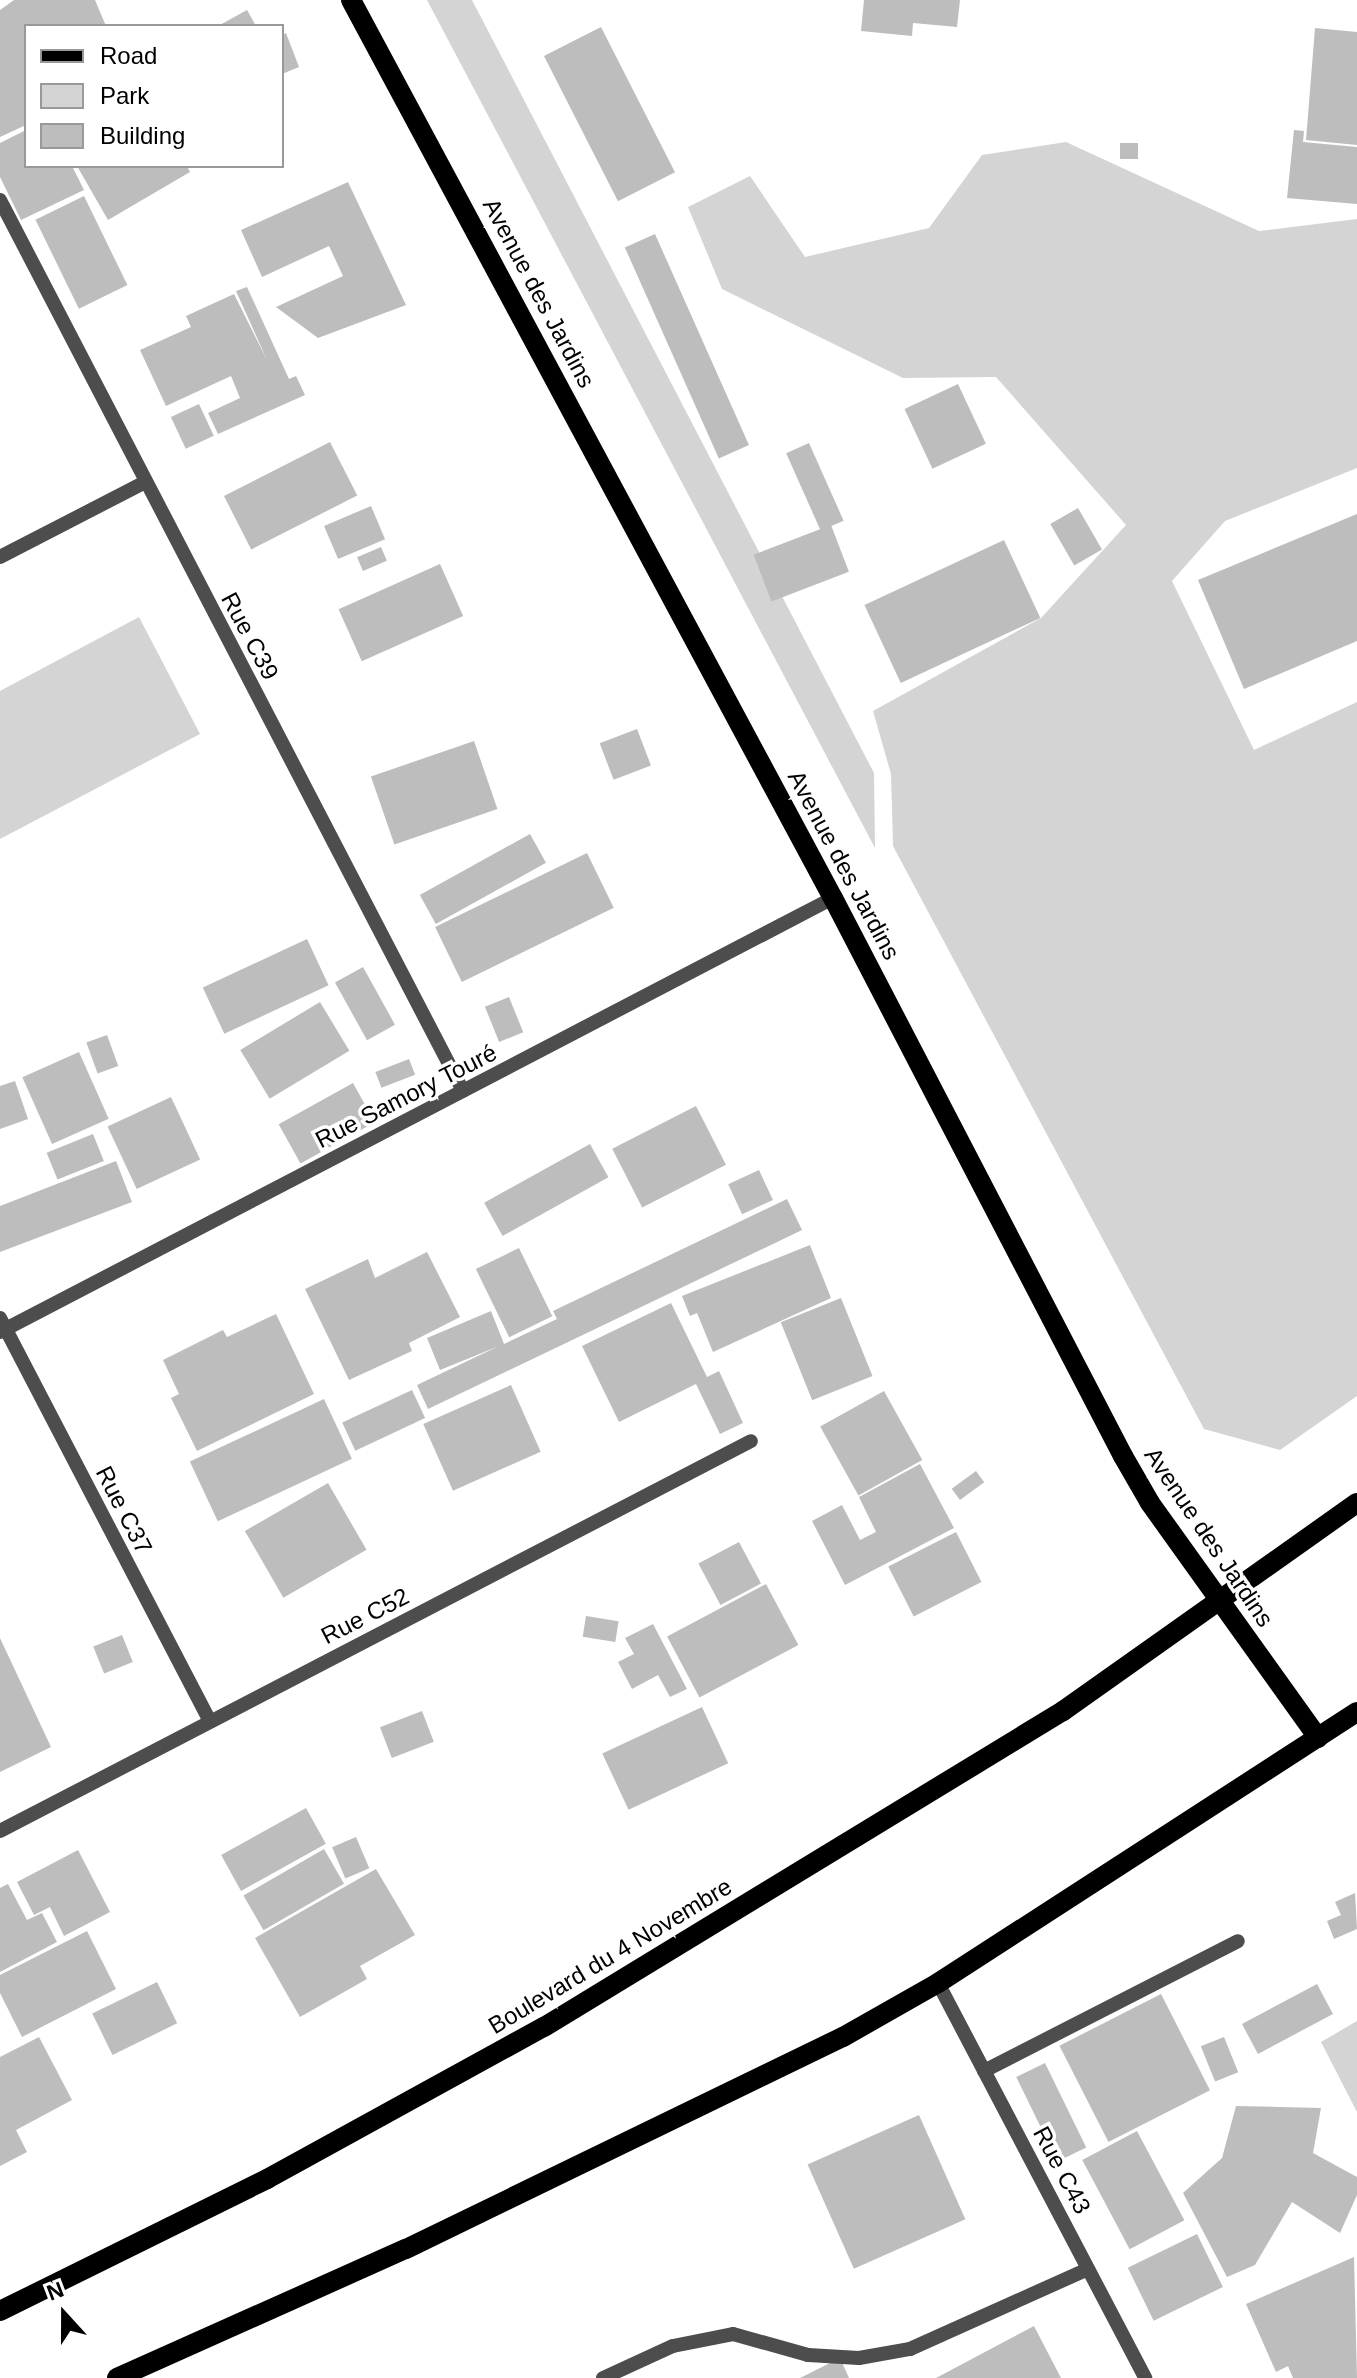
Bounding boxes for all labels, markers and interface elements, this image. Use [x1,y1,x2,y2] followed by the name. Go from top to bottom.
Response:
[24,24,284,168] legend
[100,42,157,69] text: Road
[100,82,149,109] text: Park
[100,122,185,149] text: Building
[477,193,601,393] street label: Avenue des Jardins
[215,587,285,685] street label: Rue C39
[782,765,906,965] street label: Avenue des Jardins
[310,1038,502,1154] street label: Rue Samory Touré
[1138,1442,1280,1632] street label: Avenue des Jardins
[90,1461,158,1559] street label: Rue C37
[316,1582,414,1650] street label: Rue C52
[483,1872,737,2040] street label: Boulevard du 4 Novembre
[1027,2121,1097,2219] street label: Rue C43
[24,2274,104,2354] north arrow
[43,2277,67,2306] text: N

